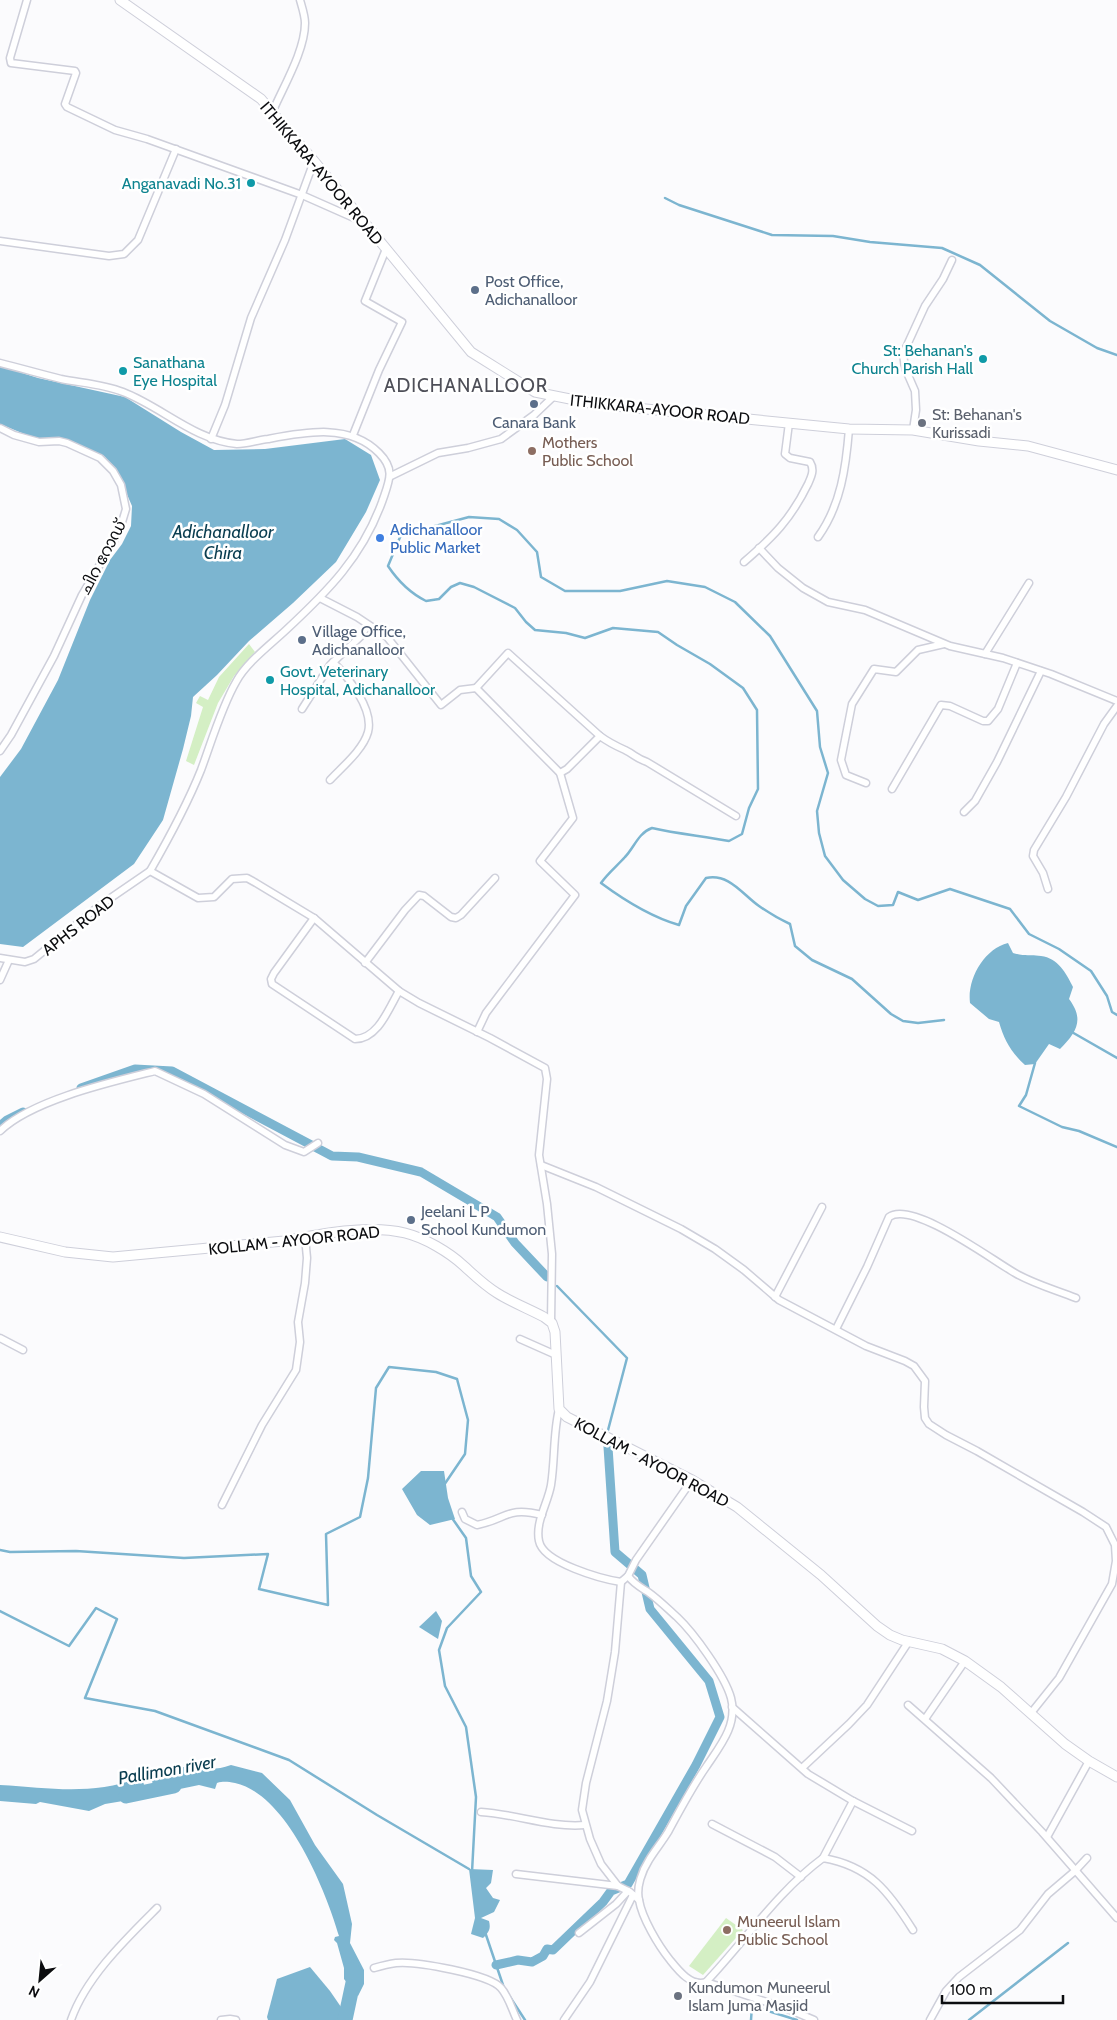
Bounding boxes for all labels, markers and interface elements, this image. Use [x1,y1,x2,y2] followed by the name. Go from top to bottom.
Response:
[256,98,387,249] street label: ITHIKKARA-AYOOR ROAD
[122,174,241,193] place label: Anganavadi No.31
[245,177,257,189] marker: Anganavadi No.31
[485,272,578,309] place label: Post Office, Adichanalloor
[469,284,481,296] marker: Post Office, Adichanalloor
[851,341,973,378] place label: St: Behanan's Church Parish Hall
[133,353,217,390] place label: Sanathana Eye Hospital
[977,353,989,365] marker: St: Behanan's Church Parish Hall
[117,365,129,377] marker: Sanathana Eye Hospital
[384,374,548,397] district label: ADICHANALLOOR
[569,391,751,428] street label: ITHIKKARA-AYOOR ROAD
[528,398,540,410] marker: Canara Bank
[932,405,1022,442] place label: St: Behanan's Kurissadi
[492,413,577,432] place label: Canara Bank
[916,417,928,429] marker: St: Behanan's Kurissadi
[542,433,633,470] place label: Mothers Public School
[526,445,538,457] marker: Mothers Public School
[75,515,131,597] street label: ചിറ റോഡ്
[390,520,483,557] place label: Adichanalloor Public Market
[172,521,275,564] water label: Adichanalloor Chira
[374,532,386,544] marker: Adichanalloor Public Market
[312,622,406,659] place label: Village Office, Adichanalloor
[296,634,308,646] marker: Village Office, Adichanalloor
[280,662,436,699] place label: Govt. Veterinary Hospital, Adichanalloor
[264,674,276,686] marker: Govt. Veterinary Hospital, Adichanalloor
[38,891,118,960] street label: APHS ROAD
[420,1202,546,1239] place label: Jeelani L P School Kundumon
[405,1214,417,1226] marker: Jeelani L P School Kundumon
[207,1222,381,1259] street label: KOLLAM - AYOOR ROAD
[571,1414,732,1511] street label: KOLLAM - AYOOR ROAD
[116,1750,219,1789] water label: Pallimon river
[737,1912,840,1949] place label: Muneerul Islam Public School
[721,1924,733,1936] marker: Muneerul Islam Public School
[15,1955,65,2005] north arrow
[942,1972,1063,2004] scale bar
[688,1978,831,2015] place label: Kundumon Muneerul Islam Juma Masjid
[26,1981,43,2002] text: N
[950,1981,992,1999] text: 100 m
[672,1990,684,2002] marker: Kundumon Muneerul Islam Juma Masjid

